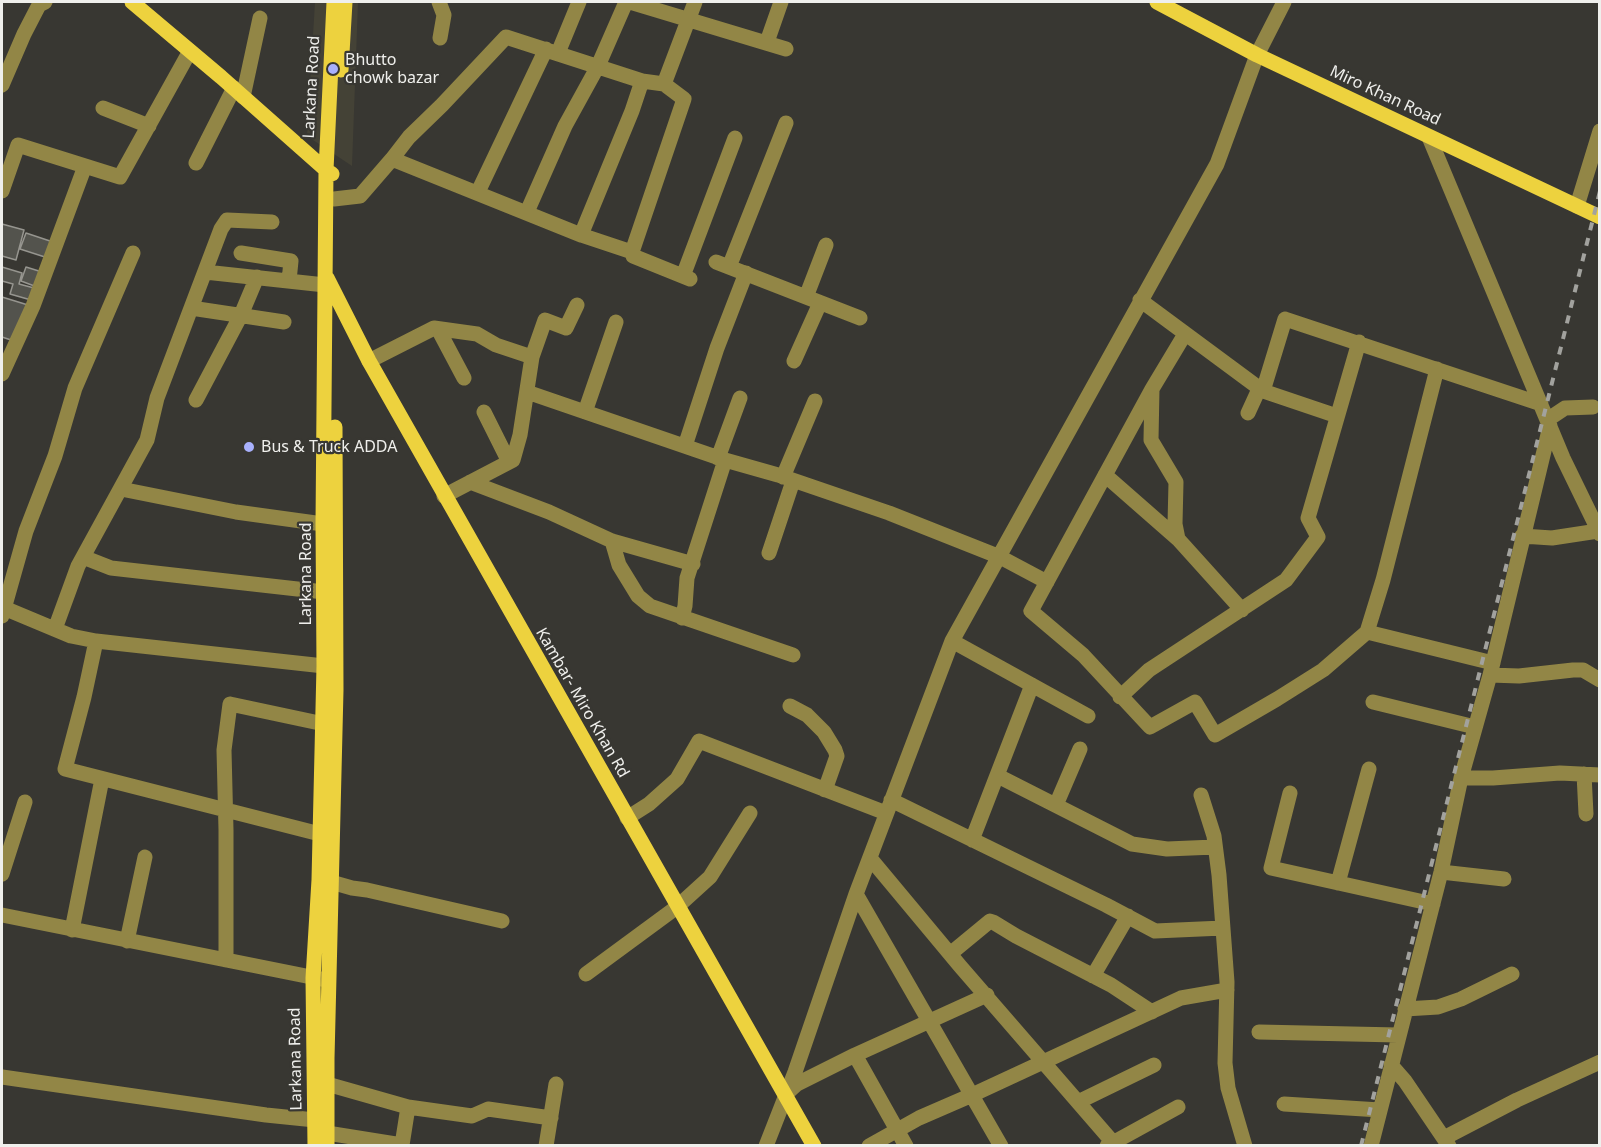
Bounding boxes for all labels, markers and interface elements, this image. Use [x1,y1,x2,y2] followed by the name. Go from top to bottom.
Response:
[300,35,324,139] street label: Larkana Road
[345,50,439,88] place label: Bhutto chowk bazar
[326,62,340,76] marker: Bhutto chowk bazar
[1327,62,1443,130] street label: Miro Khan Road
[261,437,397,457] place label: Bus & Truck ADDA
[242,440,256,454] marker: Bus & Truck ADDA
[296,523,316,625] street label: Larkana Road
[531,625,633,781] street label: Kambar- Miro Khan Rd
[286,1007,306,1111] street label: Larkana Road

